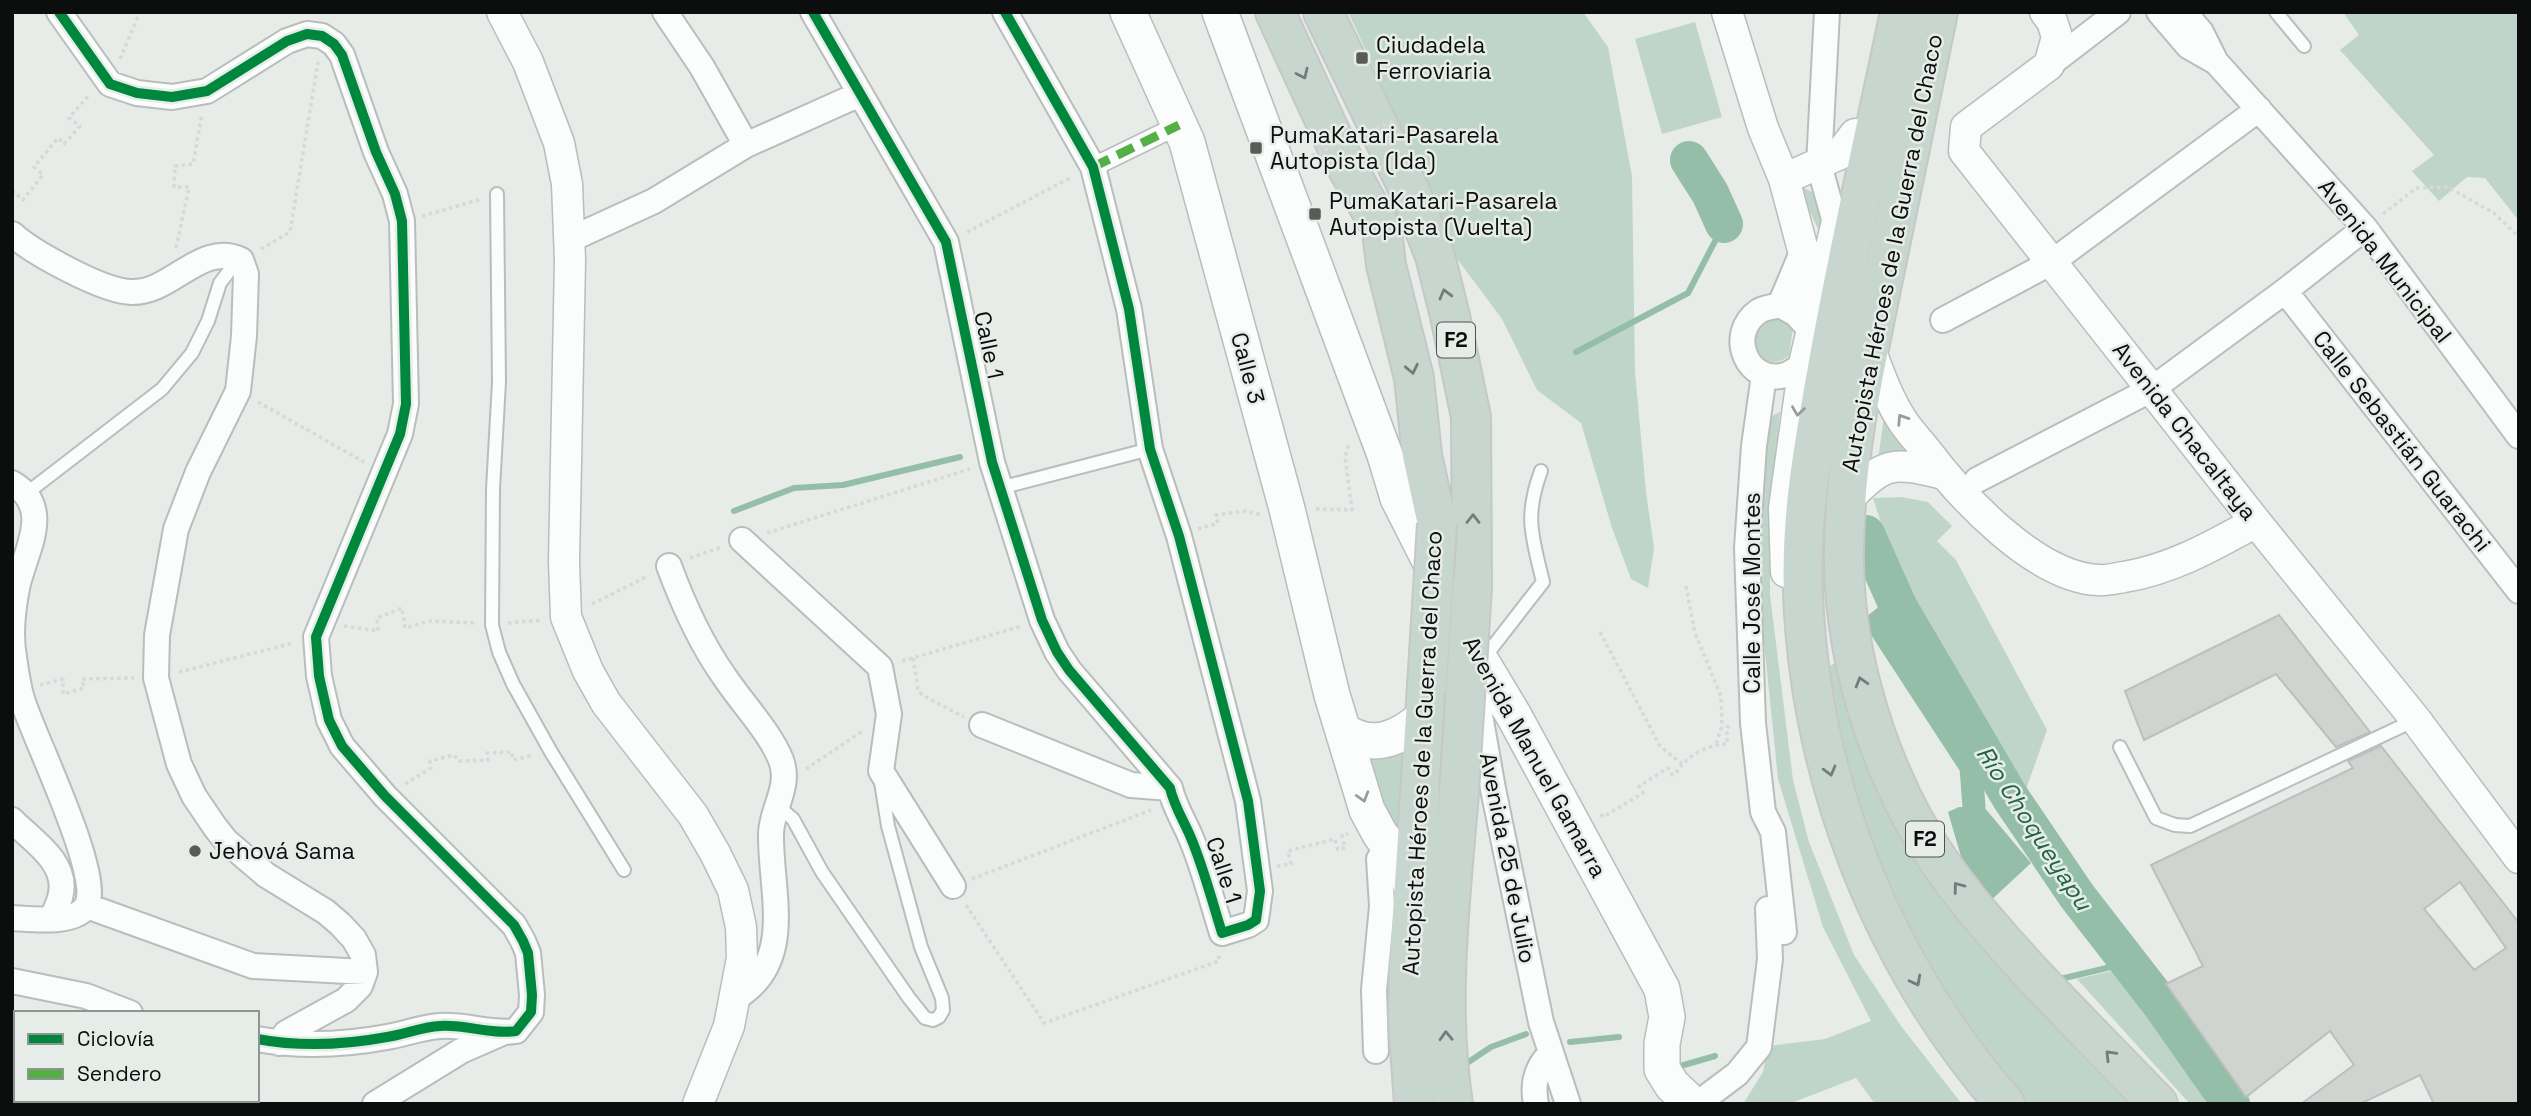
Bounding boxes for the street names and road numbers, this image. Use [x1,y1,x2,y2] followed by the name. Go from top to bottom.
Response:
[1835,31,1949,475] street label: Autopista Héroes de la Guerra del Chaco
[2312,173,2458,349] street label: Avenida Municipal
[967,308,1011,382] street label: Calle 1
[1437,322,1475,358] road number: F2
[2306,324,2498,558] street label: Calle Sebastián Guarachi
[1224,329,1272,407] street label: Calle 3
[2106,336,2264,526] street label: Avenida Chacaltaya
[1737,492,1767,694] street label: Calle José Montes
[1395,530,1449,976] street label: Autopista Héroes de la Guerra del Chaco
[1456,631,1614,883] street label: Avenida Manuel Gamarra
[1473,750,1543,966] street label: Avenida 25 de Julio
[1906,822,1944,856] road number: F2
[1199,833,1249,907] street label: Calle 1

